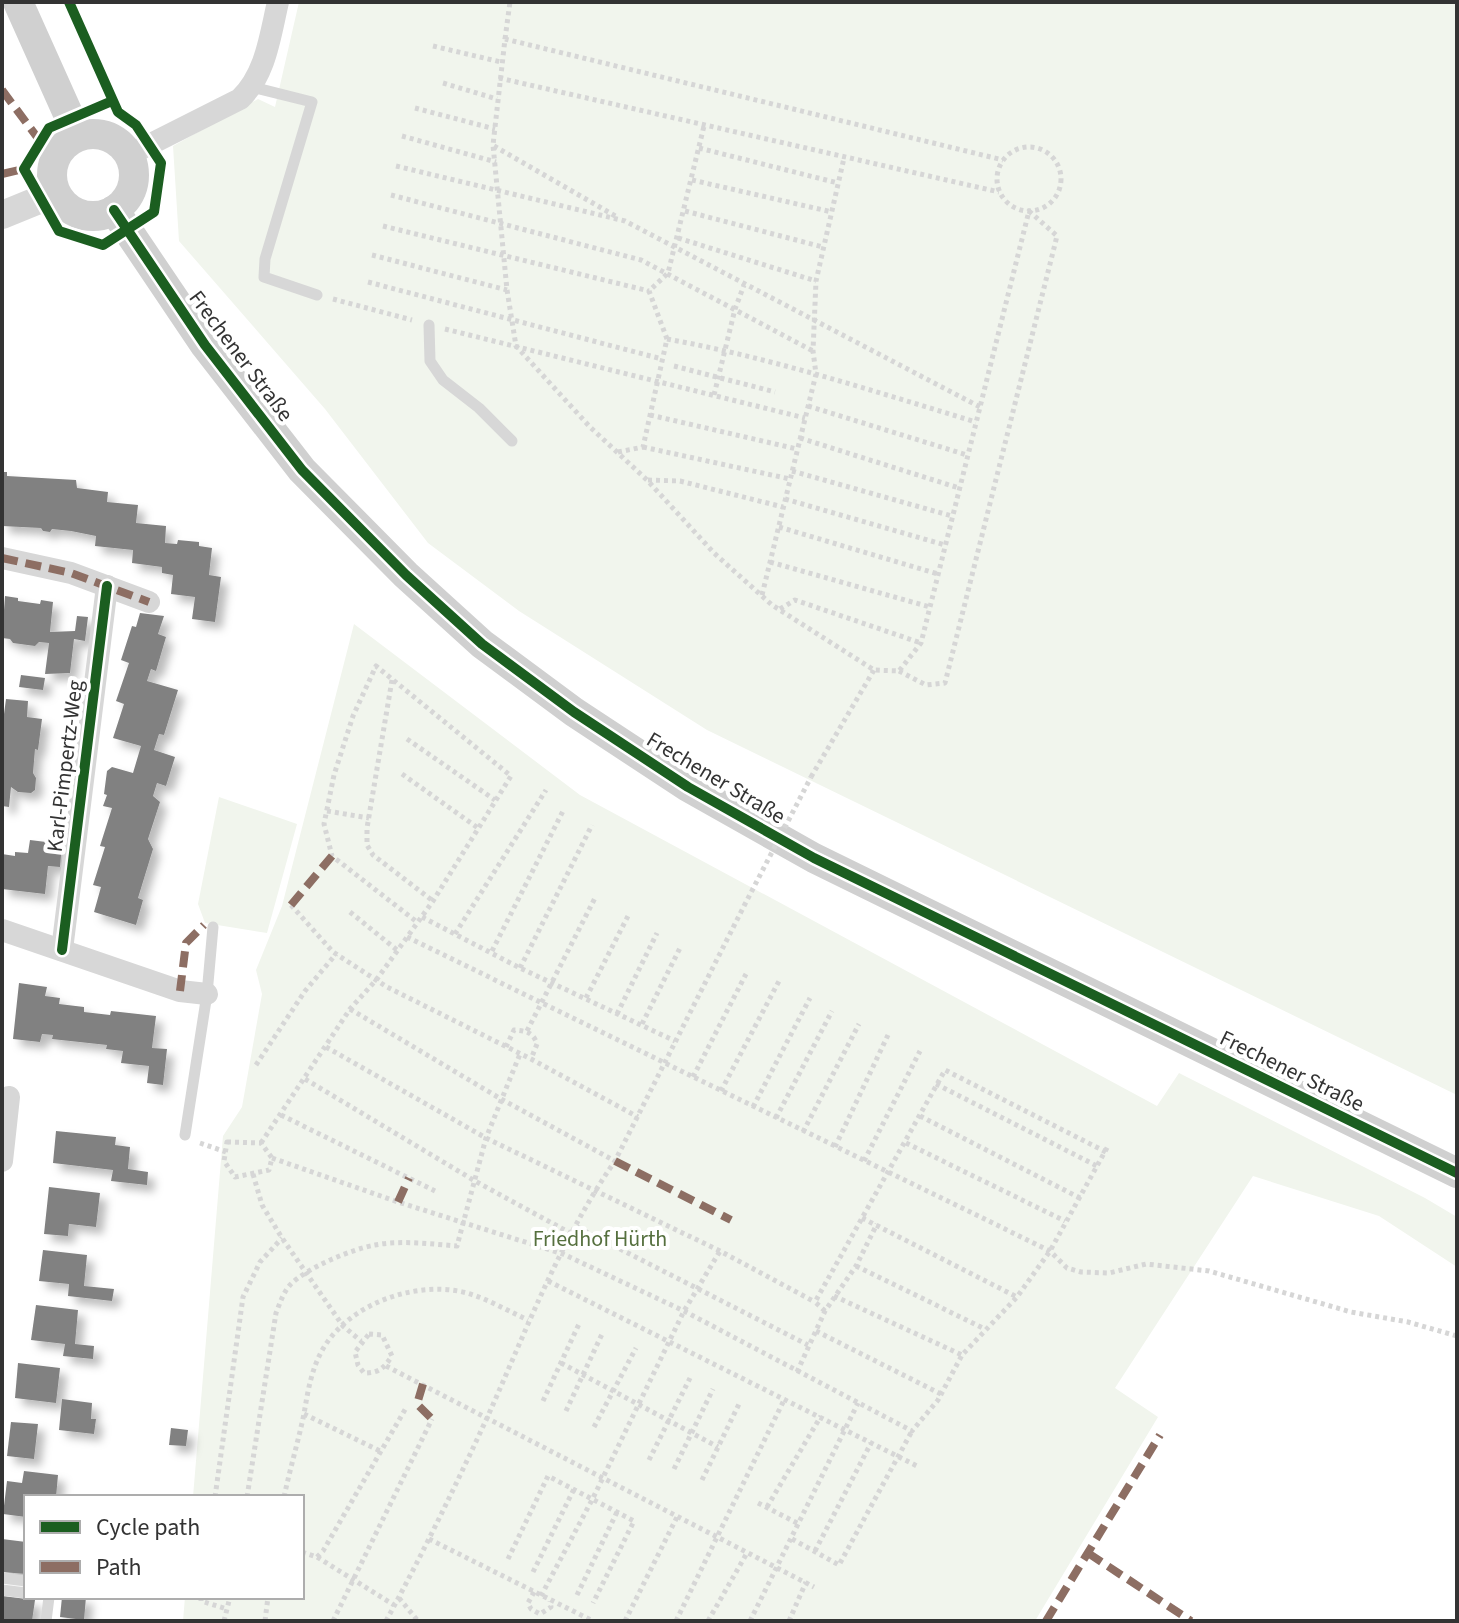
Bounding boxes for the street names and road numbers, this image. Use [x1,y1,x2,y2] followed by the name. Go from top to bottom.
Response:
[181,284,301,428] street label: Frechener Straße
[39,678,91,854] street label: Karl-Pimpertz-Weg
[640,724,792,832] street label: Frechener Straße
[1214,1022,1370,1120] street label: Frechener Straße

